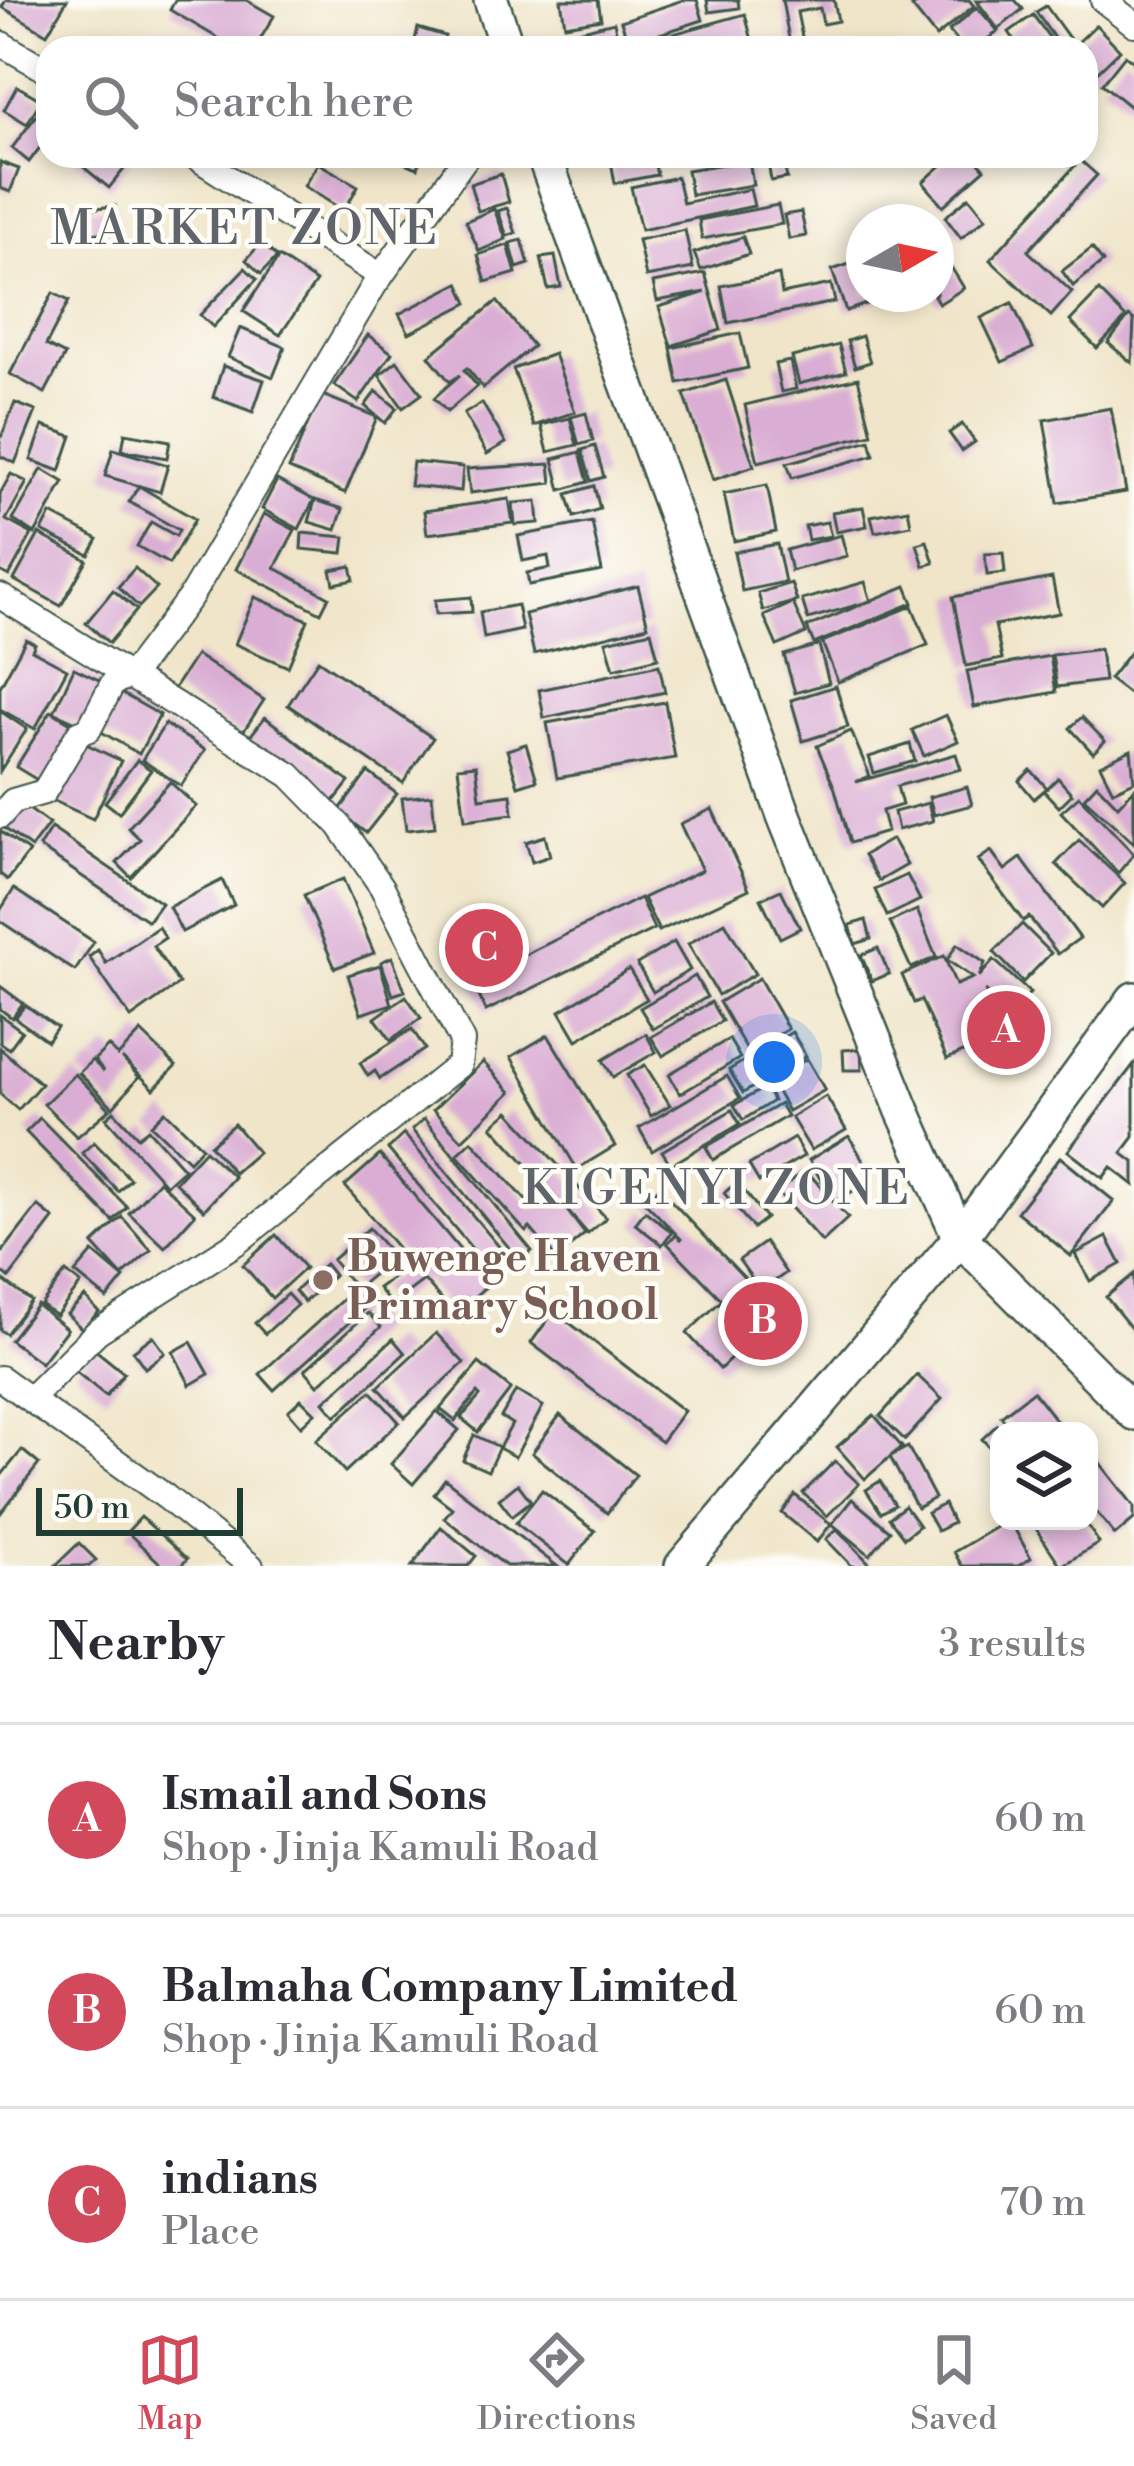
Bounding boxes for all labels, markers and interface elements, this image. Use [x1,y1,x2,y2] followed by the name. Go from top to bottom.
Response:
[36,36,1098,168] search box
[78,69,144,135] icon: search
[174,74,414,131] text: Search here
[50,200,440,260] district label: MARKET ZONE
[846,204,954,312] north arrow
[445,903,523,993] pin: C
[967,985,1045,1075] pin: A
[744,1032,804,1092] your location
[522,1160,912,1220] district label: KIGENYI ZONE
[347,1232,660,1333] place label: Buwenge Haven Primary School
[310,1267,336,1293] marker: Buwenge Haven Primary School
[724,1276,802,1366] pin: B
[990,1422,1098,1530] map controls
[990,1422,1098,1530] button: layers
[36,1482,243,1535] scale bar
[54,1488,130,1529] text: 50 m
[48,1612,224,1676] text: Nearby
[938,1620,1086,1669] text: 3 results
[162,1767,487,1824] text: Ismail and Sons
[73,1795,101,1844] text: A
[994,1795,1086,1844] text: 60 m
[162,1824,598,1873] text: Shop · Jinja Kamuli Road
[162,1959,738,2016] text: Balmaha Company Limited
[72,1987,102,2036] text: B
[994,1987,1086,2036] text: 60 m
[162,2016,598,2065] text: Shop · Jinja Kamuli Road
[162,2151,318,2208] text: indians
[73,2179,101,2228] text: C
[999,2179,1086,2228] text: 70 m
[162,2208,259,2257] text: Place
[137,2327,203,2440] tab: Map
[477,2327,636,2440] tab: Directions
[910,2327,997,2440] tab: Saved

